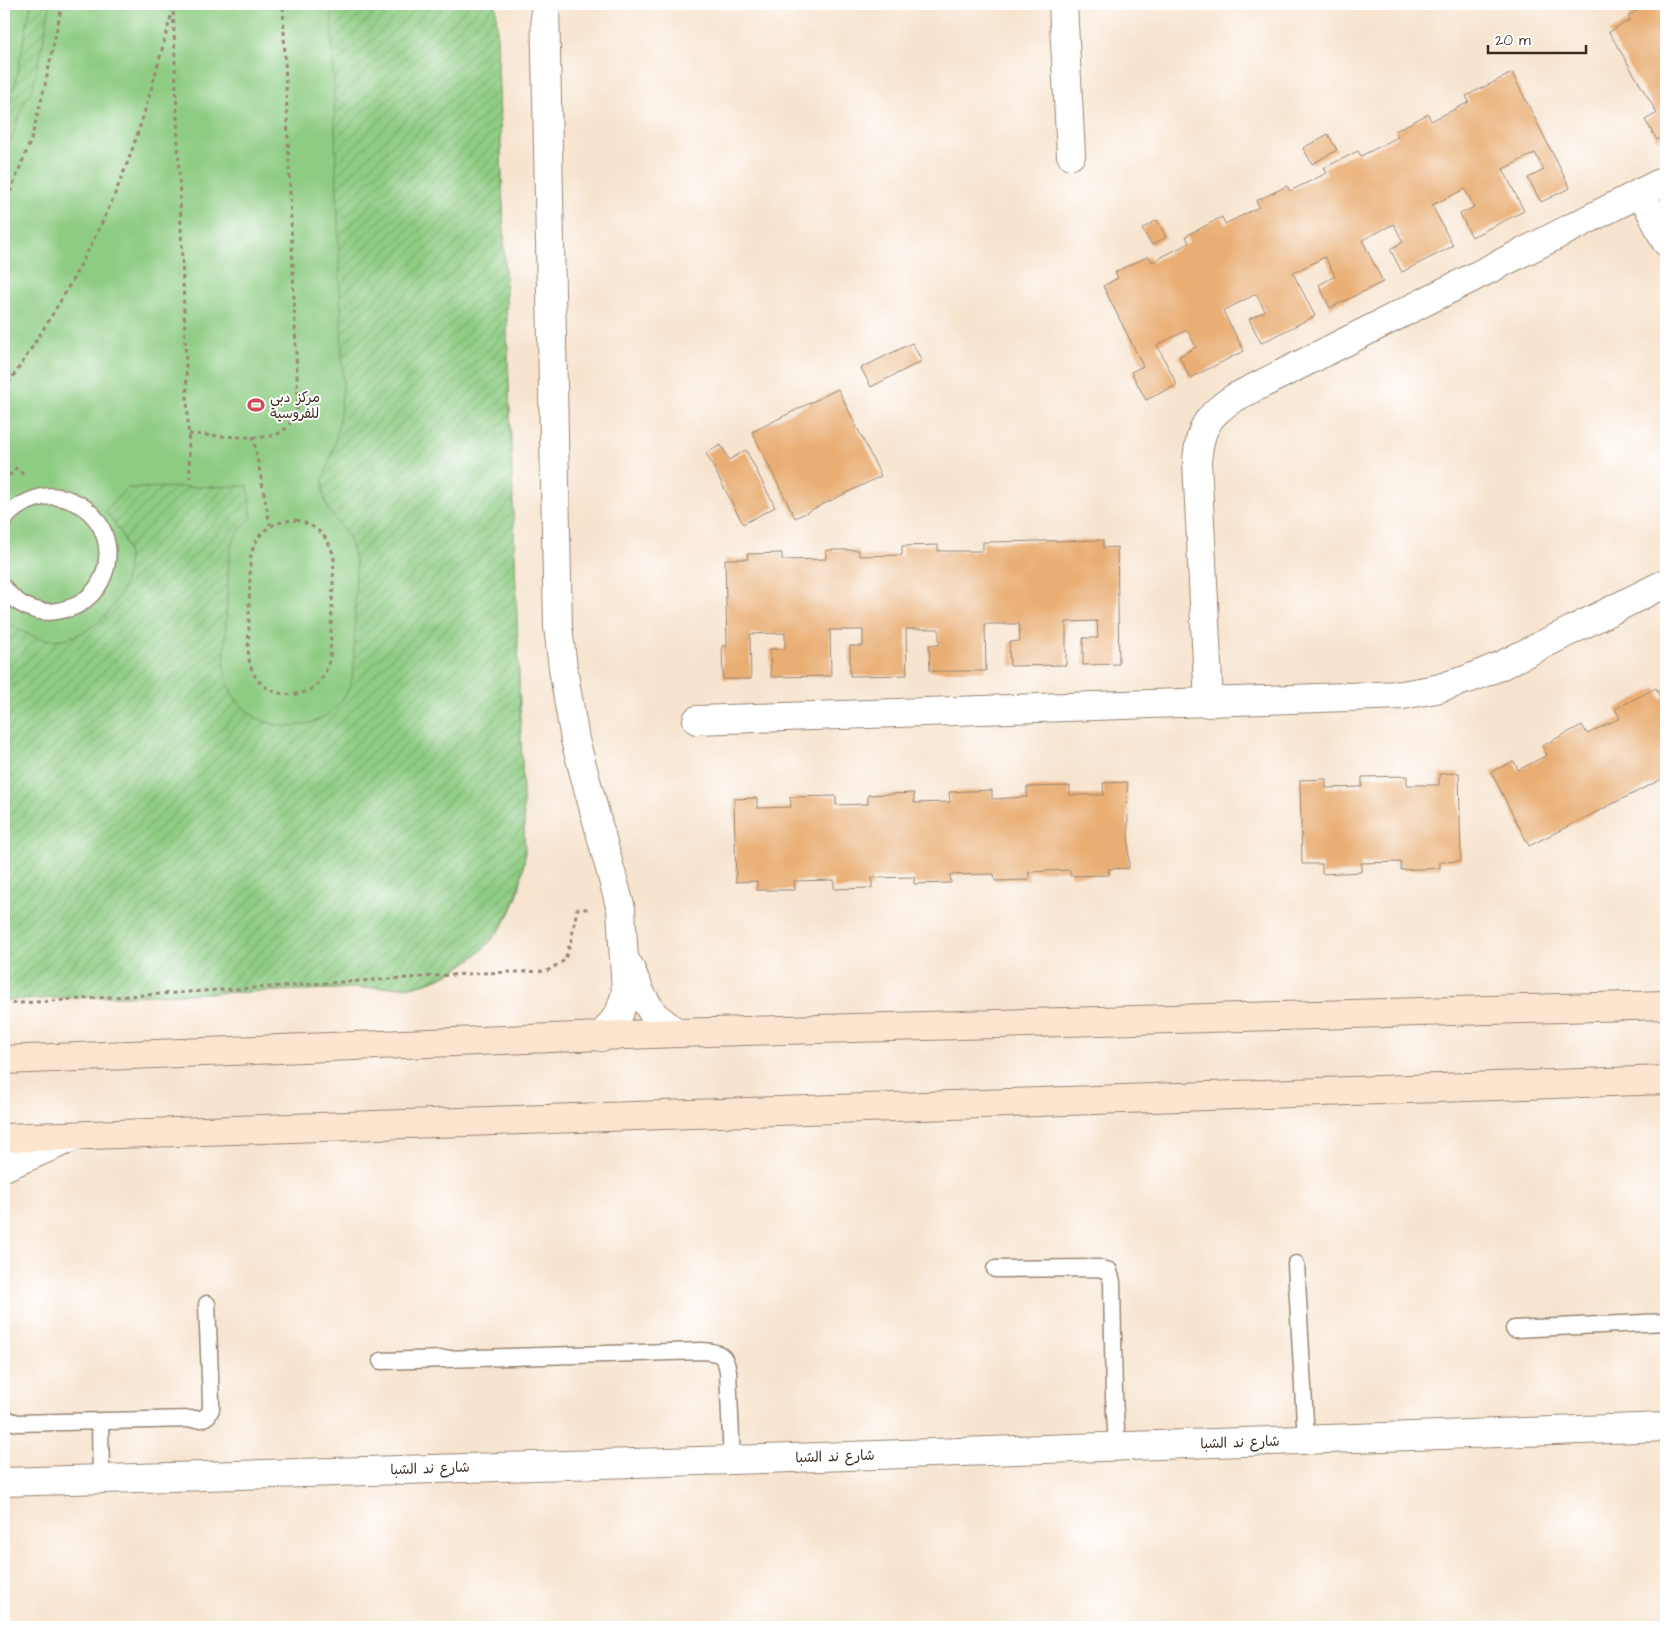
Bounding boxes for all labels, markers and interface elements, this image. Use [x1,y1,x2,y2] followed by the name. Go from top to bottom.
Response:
[1488,22,1585,54] scale bar
[1495,30,1531,51] text: 20 m
[270,388,320,424] place label: مركز دبي للفروسية
[246,395,266,415] sports icon: مركز دبي للفروسية
[1200,1432,1280,1454] street label: شارع ند الشبا
[795,1446,875,1468] street label: شارع ند الشبا
[390,1458,470,1480] street label: شارع ند الشبا

